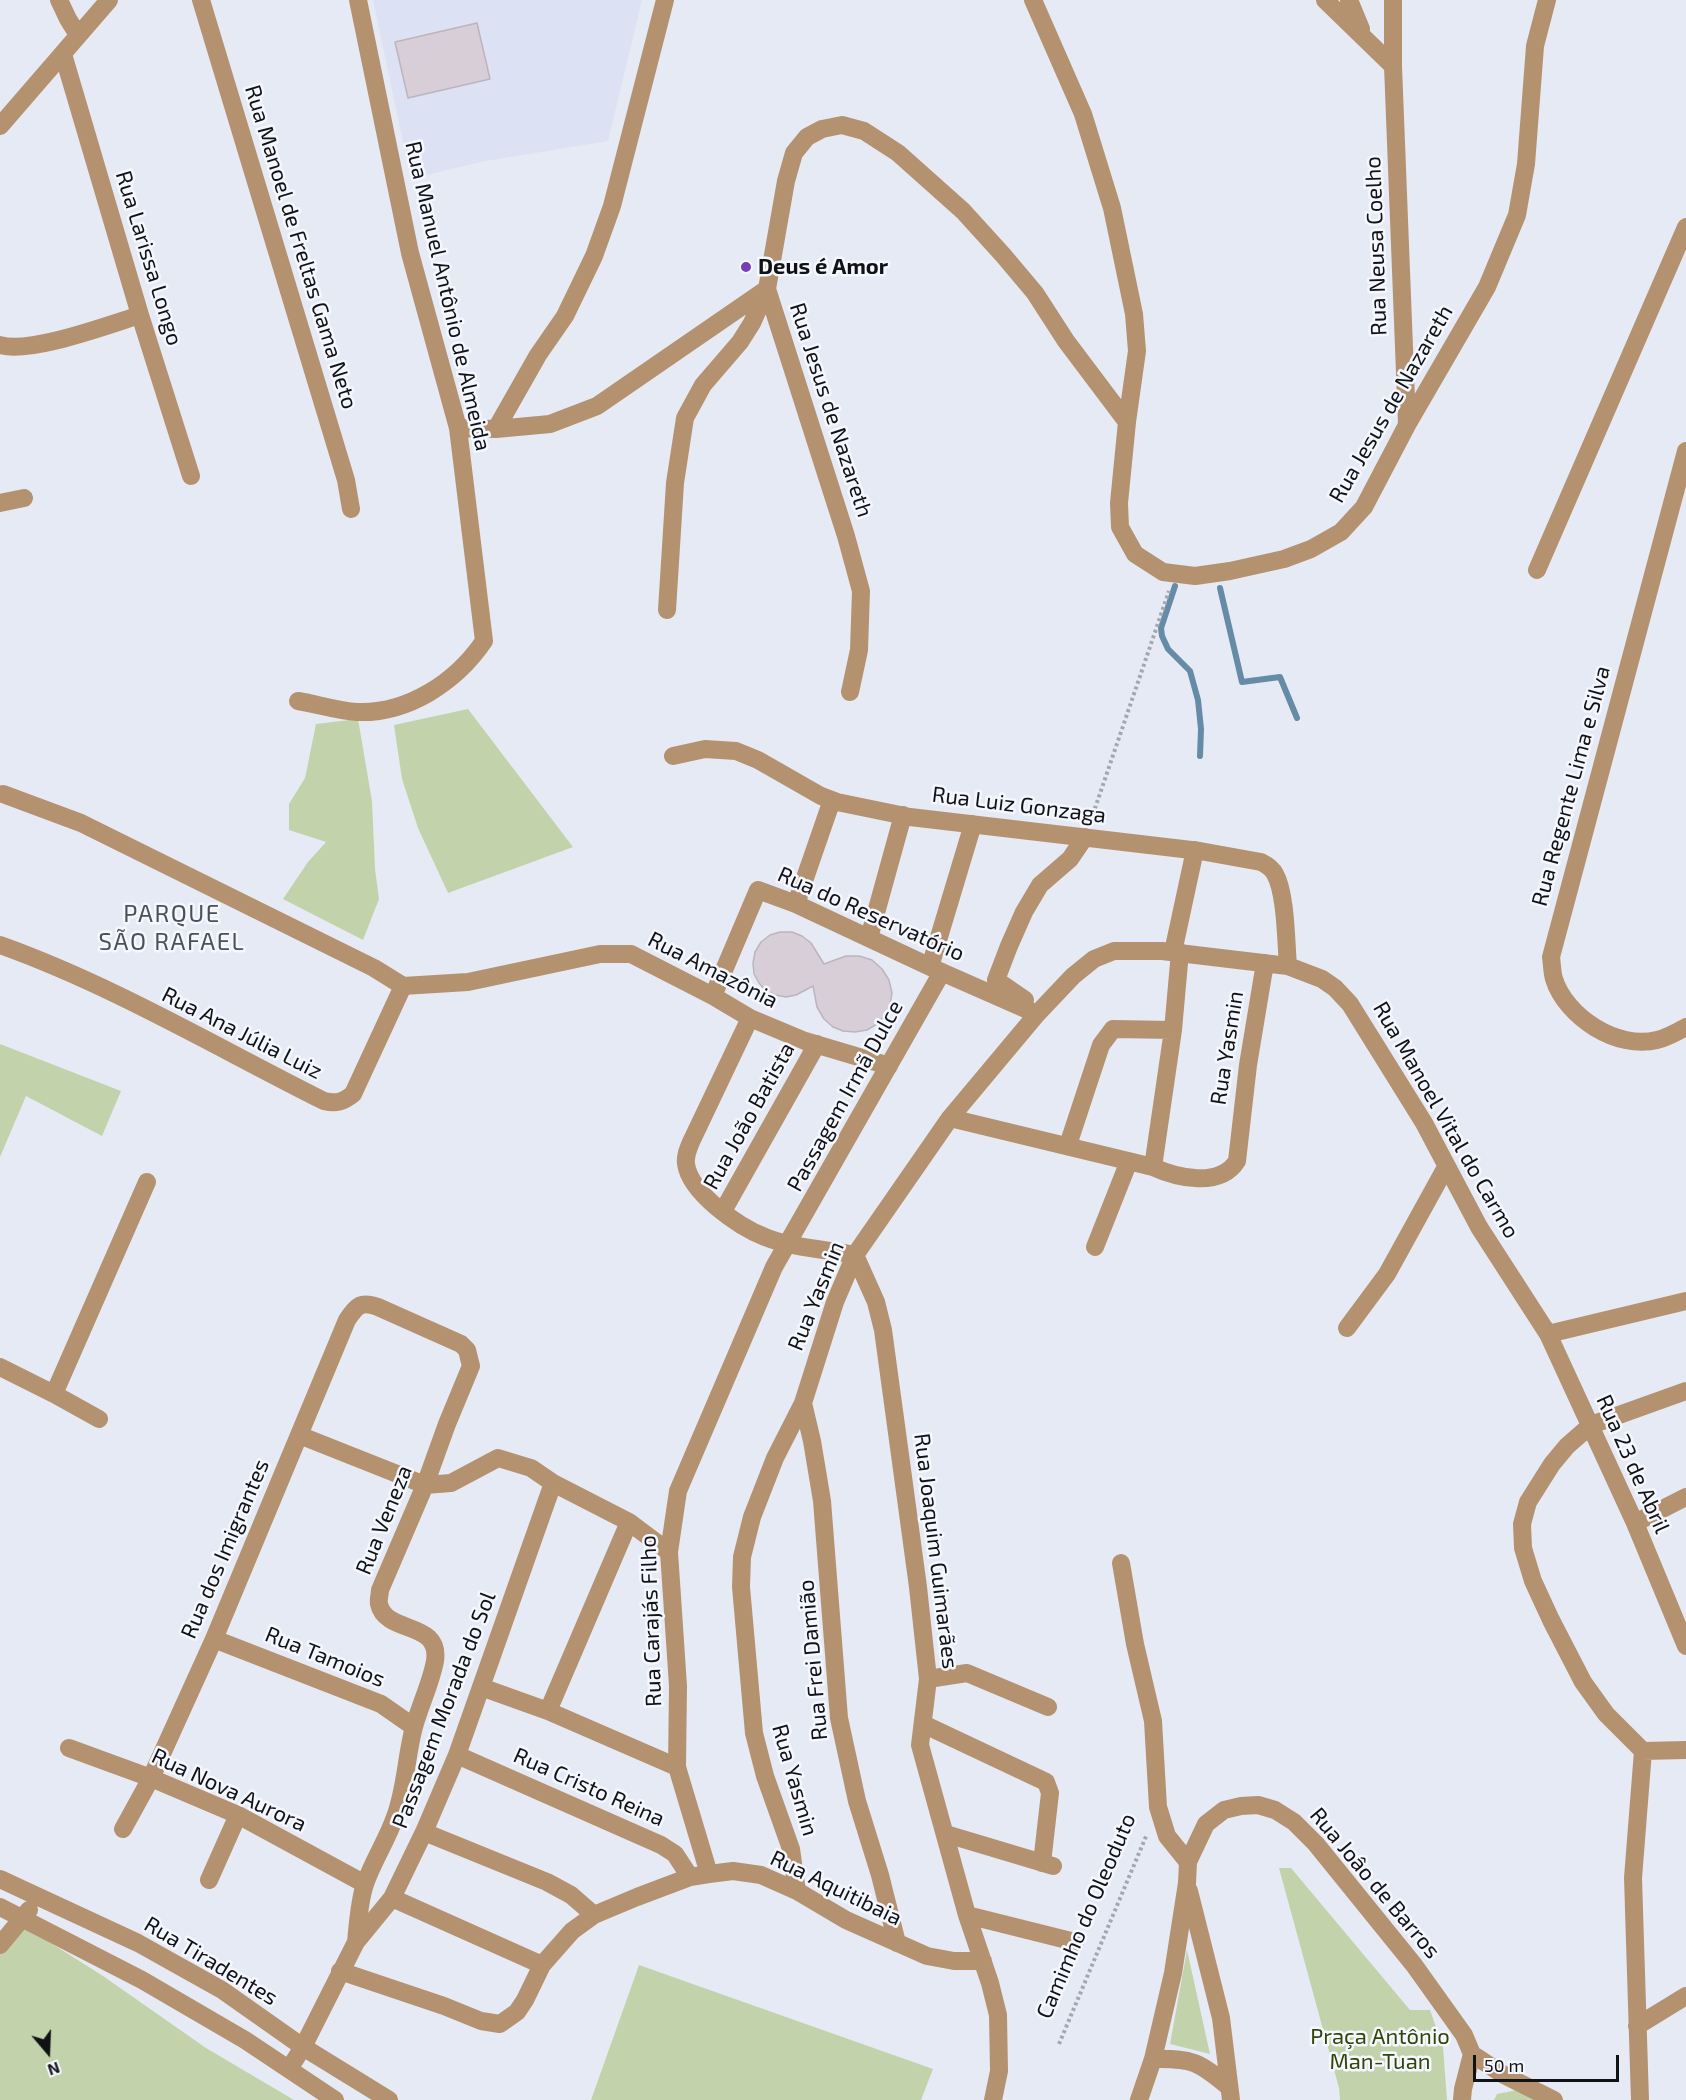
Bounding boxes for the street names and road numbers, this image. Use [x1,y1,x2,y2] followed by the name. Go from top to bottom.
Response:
[239,82,363,412] street label: Rua Manoel de Freltas Gama Neto
[400,139,496,453] street label: Rua Manuel Antônio de Almeida
[1360,156,1392,336] street label: Rua Neusa Coelho
[110,167,188,349] street label: Rua Larissa Longo
[784,299,878,521] street label: Rua Jesus de Nazareth
[1324,300,1458,508] street label: Rua Jesus de Nazareth
[1526,663,1616,909] street label: Rua Regente Lima e Silva
[930,781,1108,829] street label: Rua Luiz Gonzaga
[774,861,968,967] street label: Rua do Reservatório
[644,926,782,1014] street label: Rua Amazônia
[158,981,326,1085] street label: Rua Ana Júlia Luiz
[1205,989,1249,1107] street label: Rua Yasmin
[781,996,909,1196] street label: Passagem Irmã Dulce
[1367,997,1525,1243] street label: Rua Manoel Vital do Carmo
[698,1038,800,1194] street label: Rua João Batista
[782,1238,850,1354] street label: Rua Yasmin
[1591,1391,1675,1537] street label: Rua 23 de Abril
[908,1432,964,1670] street label: Rua Joaquim Guimarães
[175,1455,275,1643] street label: Rua dos Imigrantes
[350,1462,418,1578] street label: Rua Veneza
[635,1535,667,1707] street label: Rua Carajás Filho
[793,1579,833,1741] street label: Rua Frei Damião
[387,1588,501,1832] street label: Passagem Morada do Sol
[261,1621,389,1693] street label: Rua Tamoios
[766,1721,824,1839] street label: Rua Yasmin
[509,1742,669,1832] street label: Rua Cristo Reina
[147,1743,311,1837] street label: Rua Nova Aurora
[1304,1802,1446,1964] street label: Rua Joâo de Barros
[1031,1809,1141,2023] street label: Camimho do Oleoduto
[766,1845,906,1931] street label: Rua Aquitibaia
[140,1911,282,2011] street label: Rua Tiradentes

